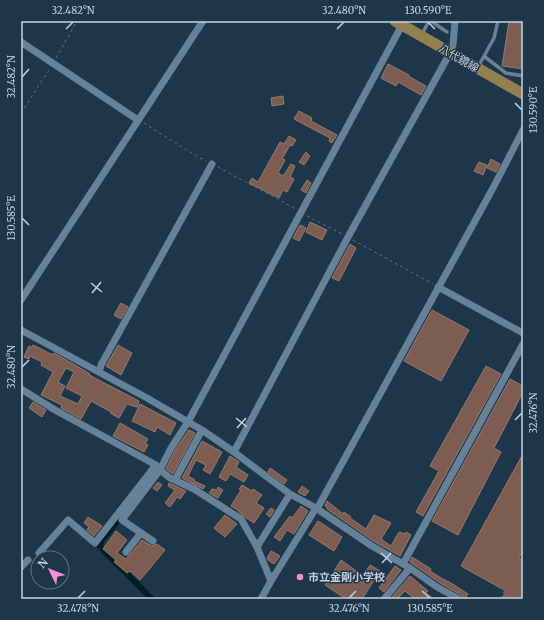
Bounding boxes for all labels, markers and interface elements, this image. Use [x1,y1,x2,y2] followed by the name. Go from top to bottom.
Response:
[51,4,95,17] text: 32.482°N
[322,4,366,17] text: 32.480°N
[405,4,452,17] text: 130.590°E
[436,41,482,75] street label: 八代鏡線
[5,55,18,99] text: 32.482°N
[527,86,540,133] text: 130.590°E
[5,195,18,241] text: 130.585°E
[5,345,18,389] text: 32.480°N
[527,392,540,434] text: 32.476°N
[30,550,70,590] north arrow
[35,555,51,571] text: N
[308,570,385,584] place label: 市立金剛小学校
[295,572,305,582] marker: 市立金剛小学校
[57,602,99,615] text: 32.478°N
[328,602,370,615] text: 32.476°N
[407,602,453,615] text: 130.585°E

